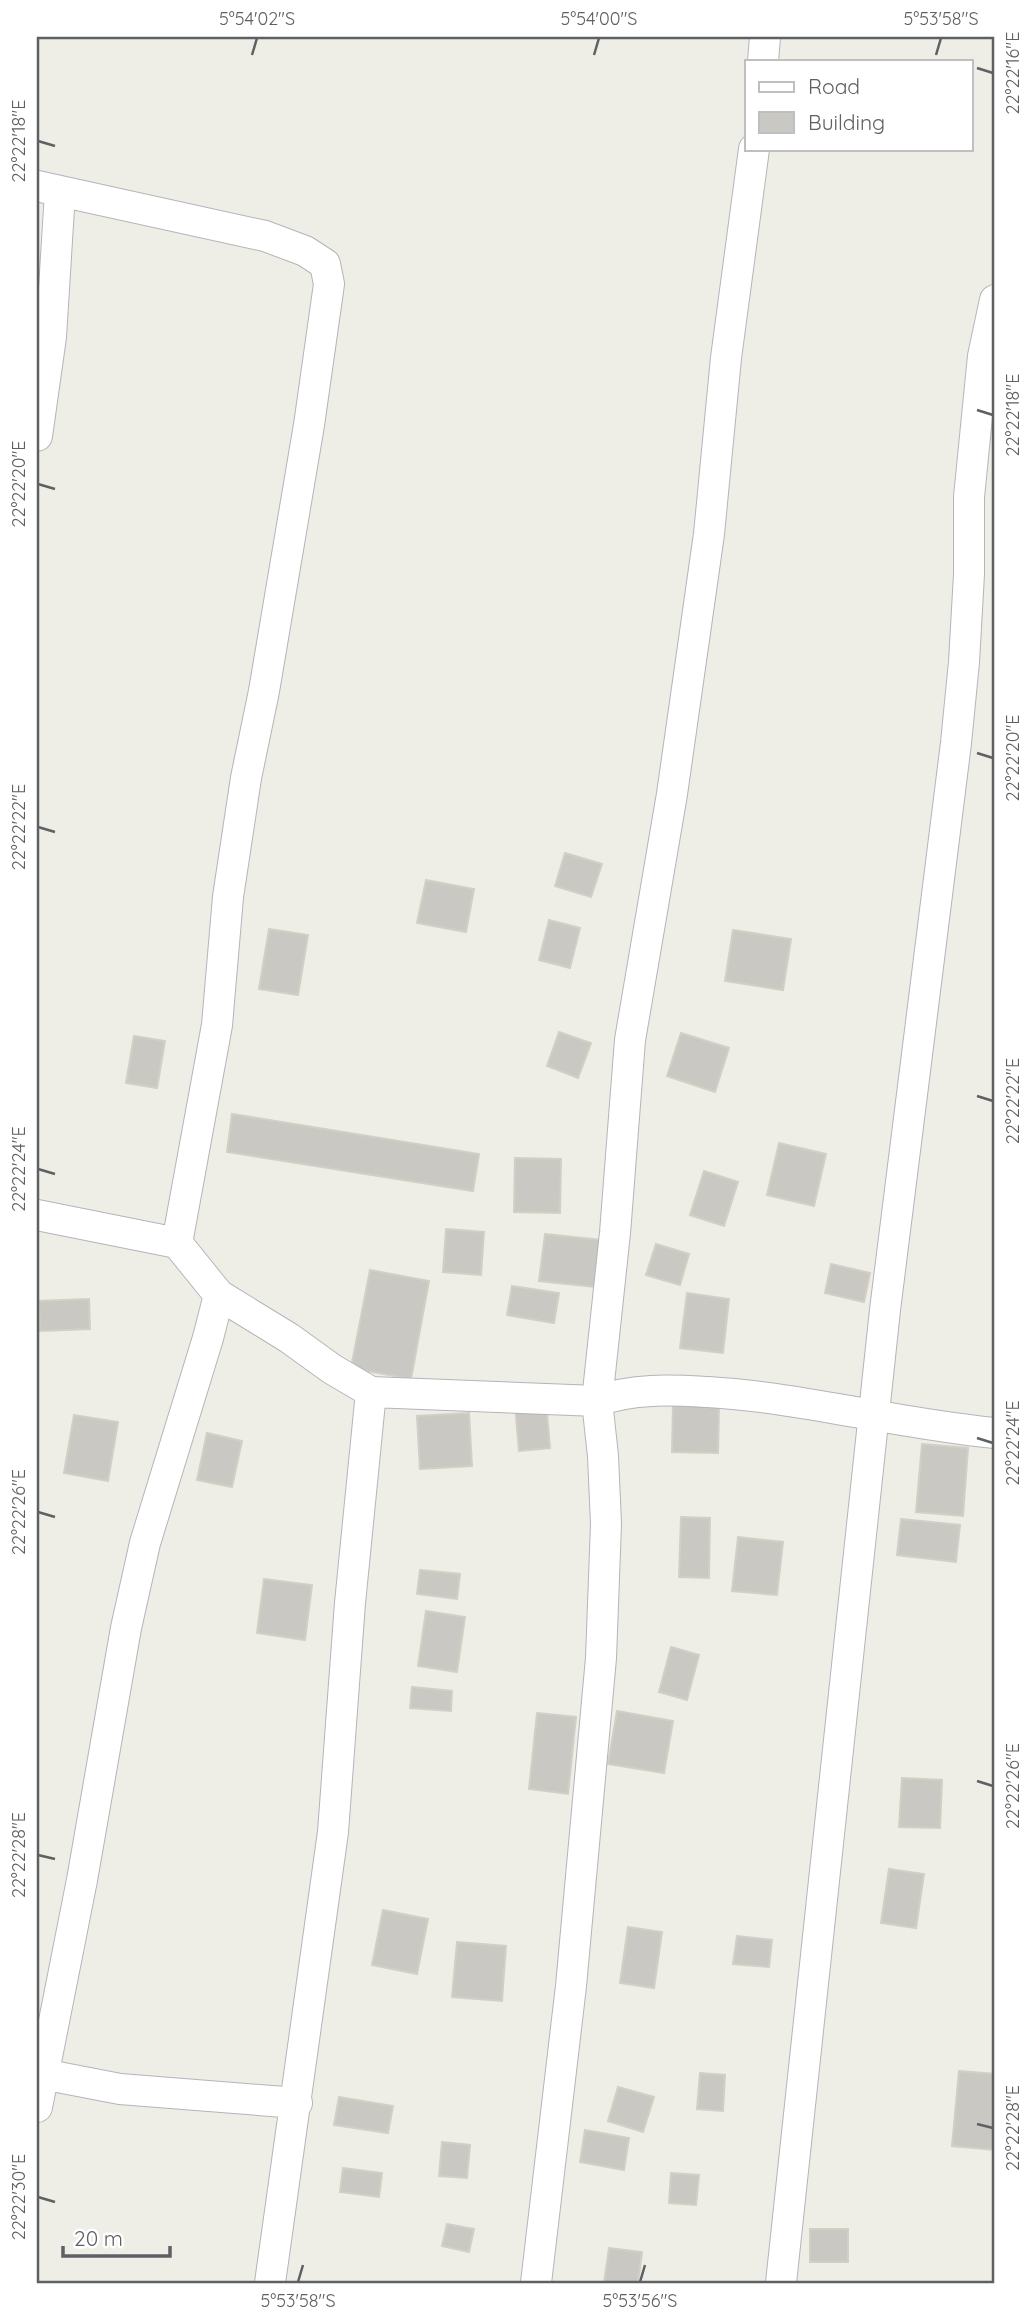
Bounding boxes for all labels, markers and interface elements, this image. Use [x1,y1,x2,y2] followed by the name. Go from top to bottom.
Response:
[219,7,295,30] text: 5°54'02"S
[561,7,638,30] text: 5°54'00"S
[903,7,979,30] text: 5°53'58"S
[1001,32,1024,114] text: 22°22'16"E
[745,60,972,150] legend
[808,73,860,99] text: Road
[7,100,30,182] text: 22°22'18"E
[808,109,885,135] text: Building
[1001,374,1024,456] text: 22°22'18"E
[7,440,30,528] text: 22°22'20"E
[1001,714,1024,802] text: 22°22'20"E
[7,784,30,870] text: 22°22'22"E
[1001,1058,1024,1144] text: 22°22'22"E
[7,1126,30,1212] text: 22°22'24"E
[1001,1400,1024,1486] text: 22°22'24"E
[7,1469,30,1555] text: 22°22'26"E
[1001,1743,1024,1829] text: 22°22'26"E
[7,1812,30,1898] text: 22°22'28"E
[1001,2085,1024,2171] text: 22°22'28"E
[7,2154,30,2240] text: 22°22'30"E
[63,2215,170,2259] scale bar
[74,2225,123,2251] text: 20 m
[260,2289,336,2312] text: 5°53'58"S
[602,2289,678,2312] text: 5°53'56"S

